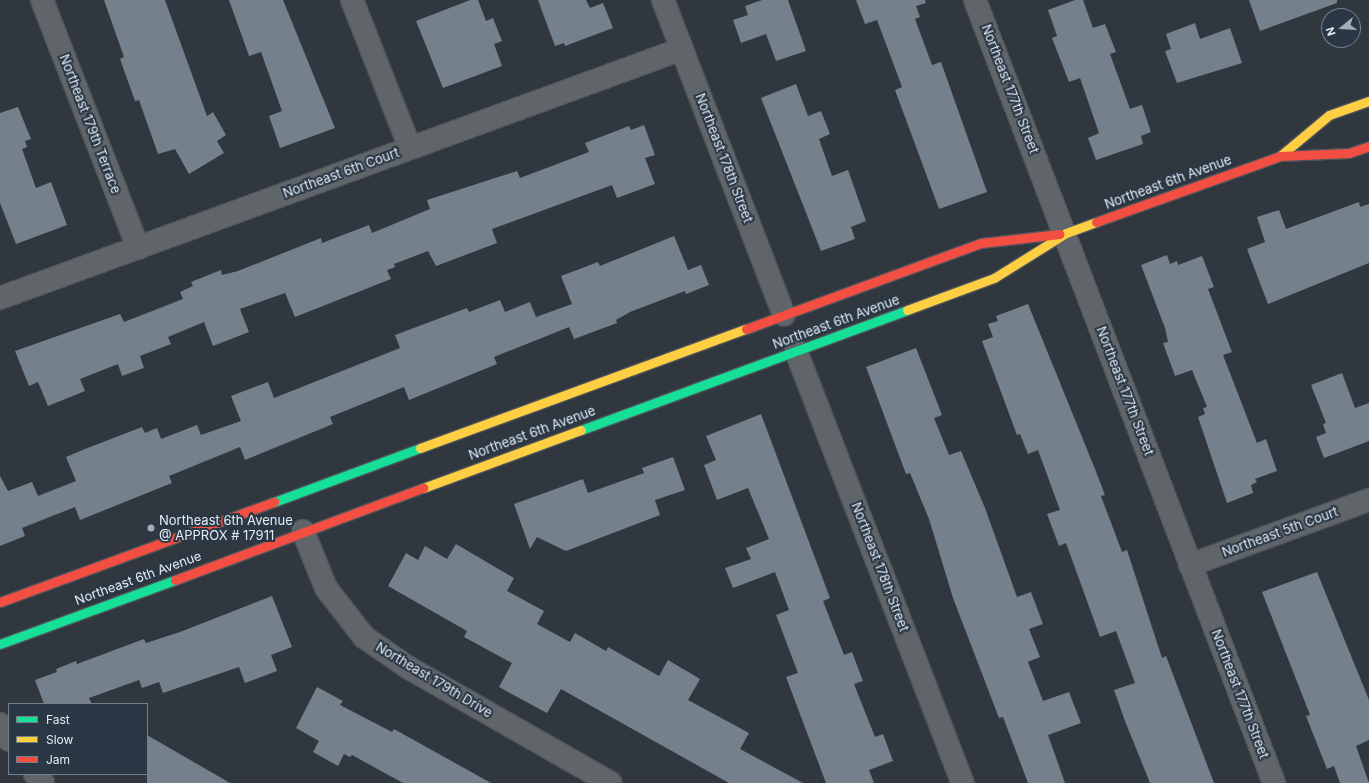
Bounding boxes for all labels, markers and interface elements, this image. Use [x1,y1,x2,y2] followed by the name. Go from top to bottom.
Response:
[1321,8,1361,48] north arrow
[978,22,1042,156] street label: Northeast 177th Street
[1323,25,1338,38] text: N
[56,52,124,196] street label: Northeast 179th Terrace
[692,91,756,225] street label: Northeast 178th Street
[281,145,401,201] street label: Northeast 6th Court
[1103,152,1233,212] street label: Northeast 6th Avenue
[771,292,901,352] street label: Northeast 6th Avenue
[1093,324,1157,458] street label: Northeast 177th Street
[467,403,597,463] street label: Northeast 6th Avenue
[848,500,912,634] street label: Northeast 178th Street
[1220,504,1340,560] street label: Northeast 5th Court
[159,513,293,544] place label: Northeast 6th Avenue @ APPROX # 17911
[146,523,156,533] marker: Northeast 6th Avenue @ APPROX # 17911
[73,548,203,608] street label: Northeast 6th Avenue
[1208,627,1272,761] street label: Northeast 177th Street
[373,639,495,721] street label: Northeast 179th Drive
[8,703,148,775] legend
[46,712,70,727] text: Fast
[46,732,73,747] text: Slow
[46,752,70,767] text: Jam

